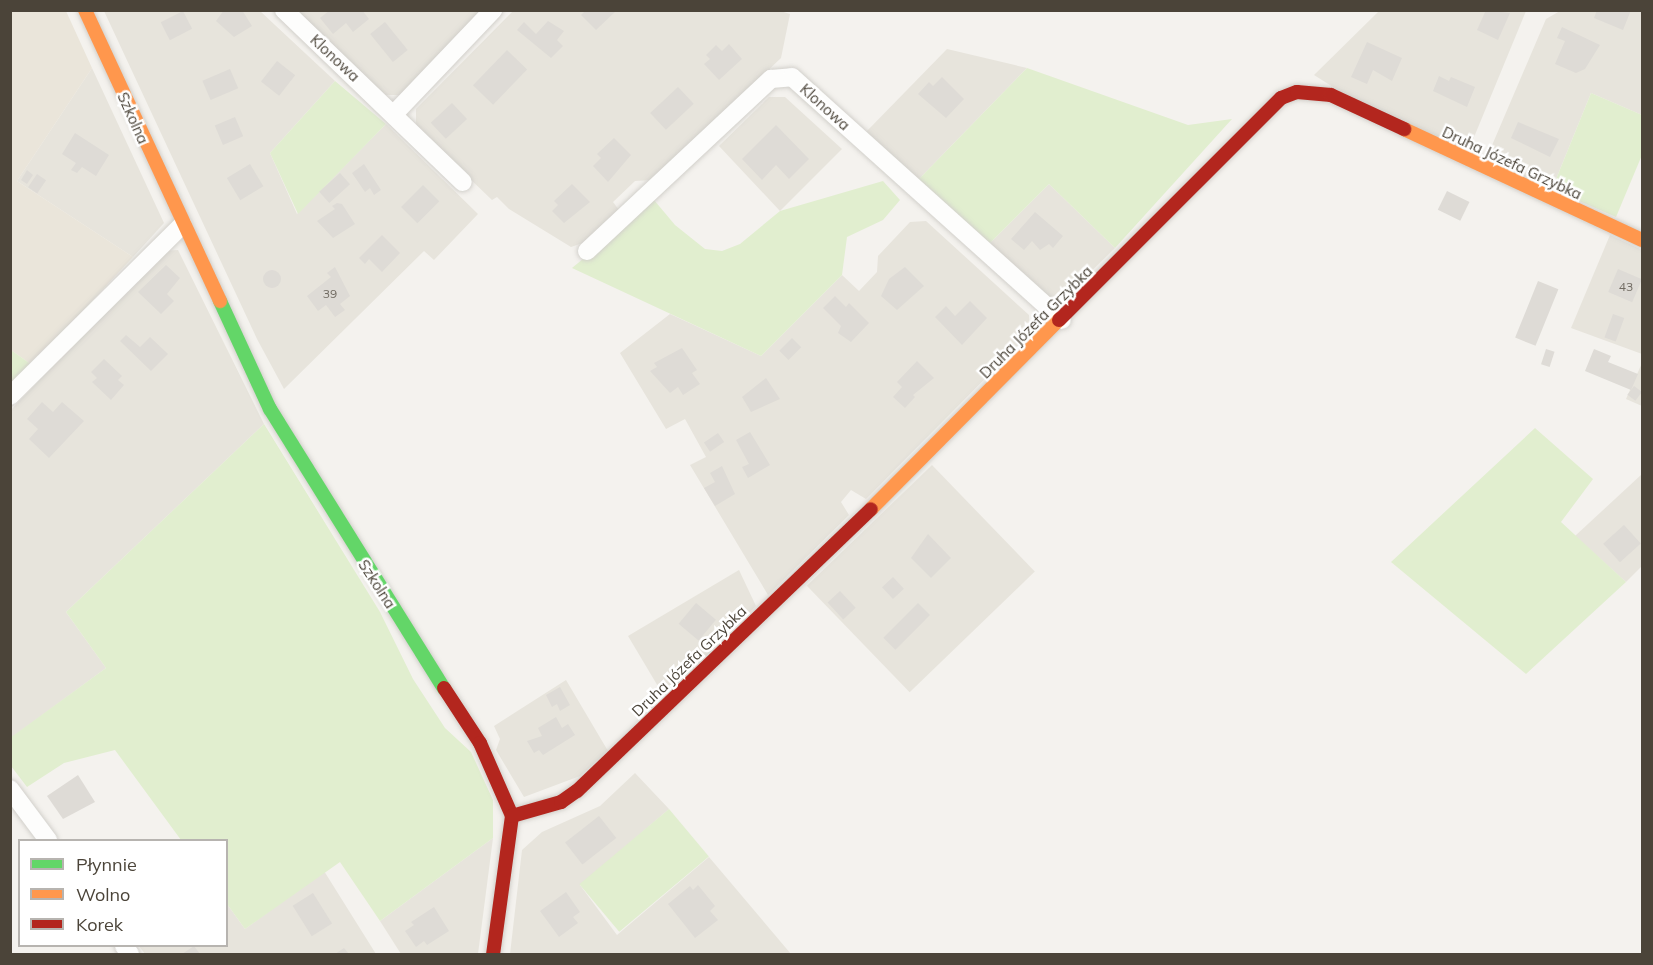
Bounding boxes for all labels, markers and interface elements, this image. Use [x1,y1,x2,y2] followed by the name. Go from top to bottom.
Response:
[307,31,363,85] street label: Klonowa
[796,80,854,134] street label: Klonowa
[114,89,152,147] street label: Szkolna
[1439,123,1585,203] street label: Druha Józefa Grzybka
[976,262,1096,382] street label: Druha Józefa Grzybka
[1619,280,1633,294] house number: 43
[323,287,337,301] house number: 39
[355,556,399,612] street label: Szkolna
[628,602,750,720] street label: Druha Józefa Grzybka
[18,839,228,947] legend
[76,853,137,876] text: Płynnie
[76,883,130,906] text: Wolno
[76,913,123,936] text: Korek

